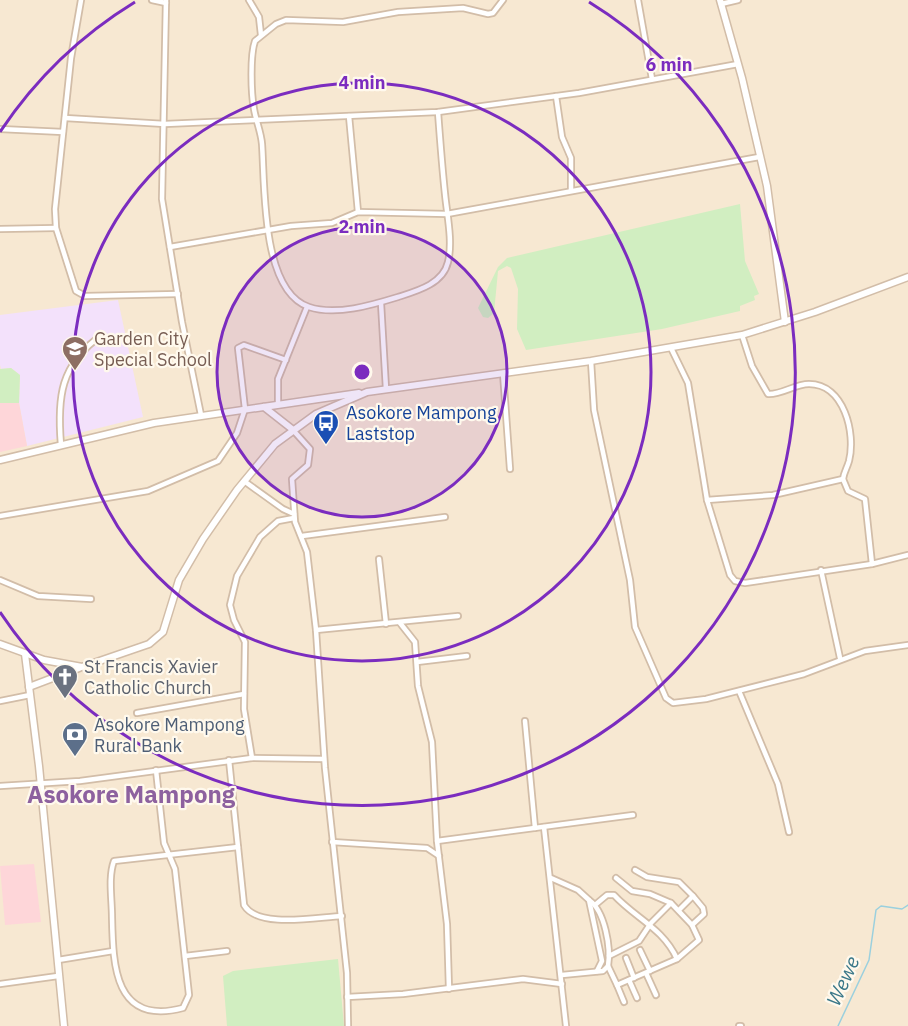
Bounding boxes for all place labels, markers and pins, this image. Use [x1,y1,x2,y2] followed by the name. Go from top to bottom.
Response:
[94,327,212,371] place label: Garden City Special School
[60,334,90,372] school or university icon: Garden City Special School
[352,362,372,382] centre of rings
[346,401,497,445] place label: Asokore Mampong Laststop
[311,408,341,446] bus stop icon: Asokore Mampong Laststop
[84,655,218,699] place label: St Francis Xavier Catholic Church
[50,662,80,700] church icon: St Francis Xavier Catholic Church
[94,713,245,757] place label: Asokore Mampong Rural Bank
[60,720,90,758] bank icon: Asokore Mampong Rural Bank

